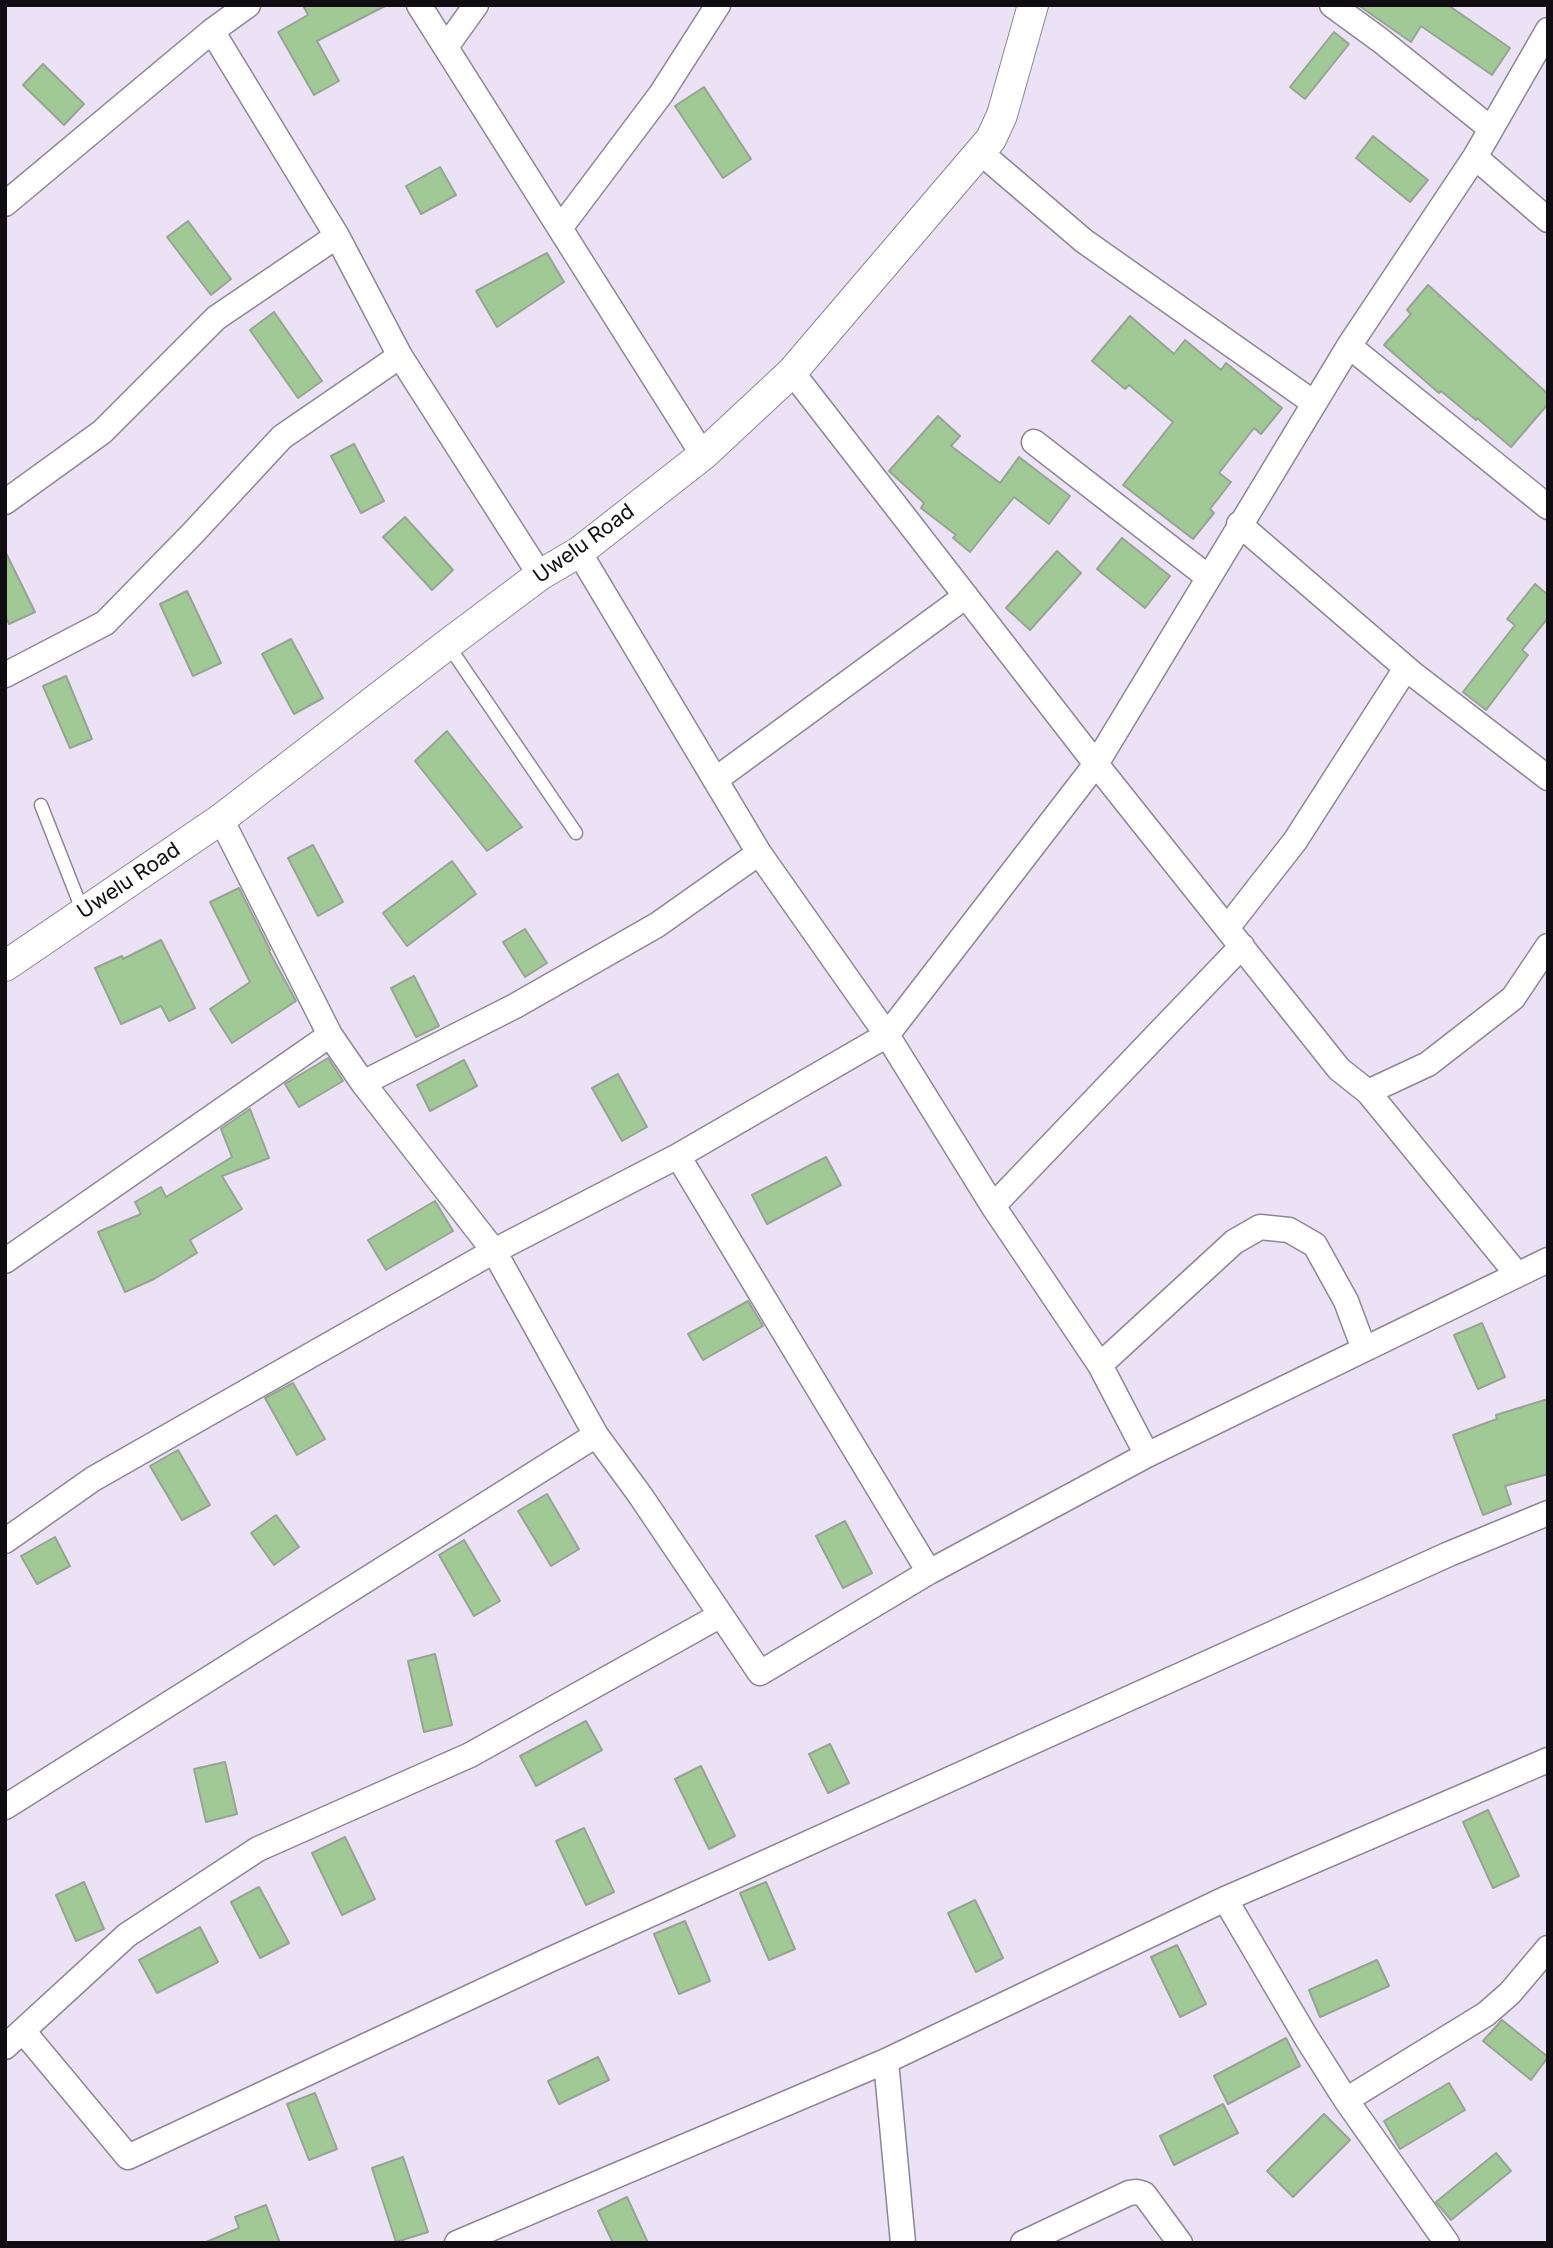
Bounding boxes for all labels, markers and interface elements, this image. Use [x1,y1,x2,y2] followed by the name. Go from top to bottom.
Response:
[529,499,639,589] street label: Uwelu Road
[73,837,185,925] street label: Uwelu Road

